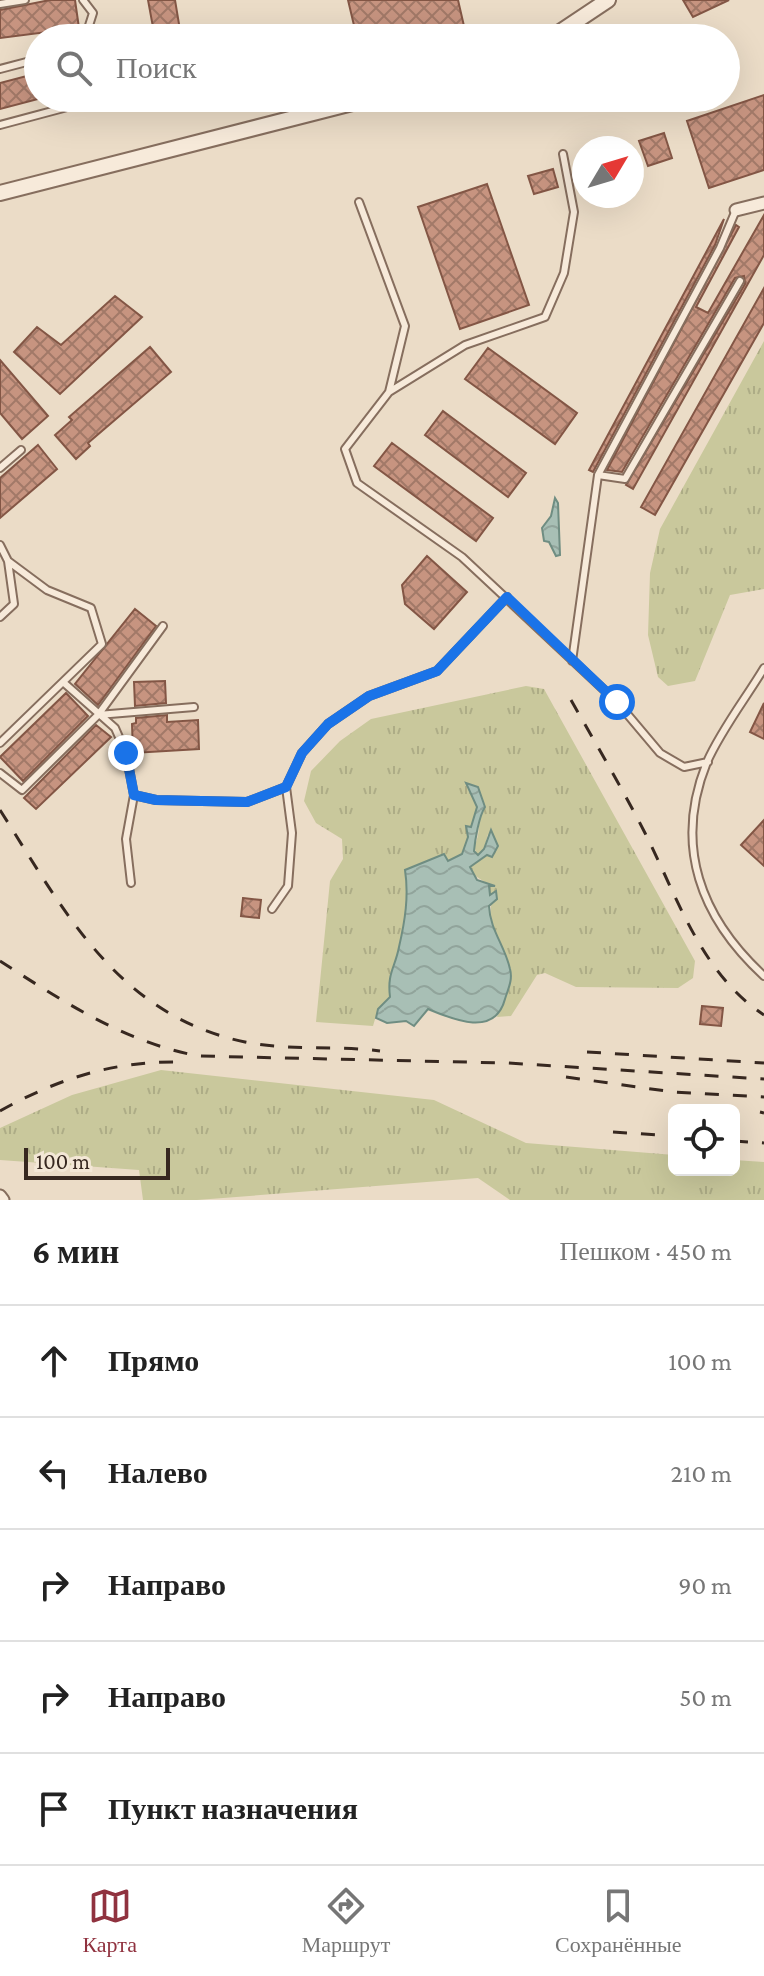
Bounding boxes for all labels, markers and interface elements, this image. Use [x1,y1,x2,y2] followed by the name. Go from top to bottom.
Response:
[24,24,740,112] search box
[52,46,96,90] icon: search
[116,51,197,84] text: Поиск
[572,136,644,208] north arrow
[599,684,635,720] route start
[108,735,144,771] route end
[668,1104,740,1176] map controls
[668,1104,740,1176] button: locate
[24,1144,170,1180] scale bar
[36,1149,90,1174] text: 100 m
[32,1233,119,1270] text: 6 мин
[560,1237,732,1266] text: Пешком · 450 m
[32,1339,76,1383] icon: ahead
[108,1344,199,1377] text: Прямо
[668,1347,732,1376] text: 100 m
[32,1451,76,1495] icon: left
[108,1456,208,1489] text: Налево
[671,1459,732,1488] text: 210 m
[32,1563,76,1607] icon: right
[108,1568,226,1601] text: Направо
[678,1571,732,1600] text: 90 m
[32,1675,76,1719] icon: right
[108,1680,226,1713] text: Направо
[679,1683,732,1712] text: 50 m
[32,1787,76,1831] icon: arrive
[108,1792,358,1825] text: Пункт назначения
[82,1884,137,1958] tab: Карта
[302,1884,390,1958] tab: Маршрут
[555,1884,682,1958] tab: Сохранённые

